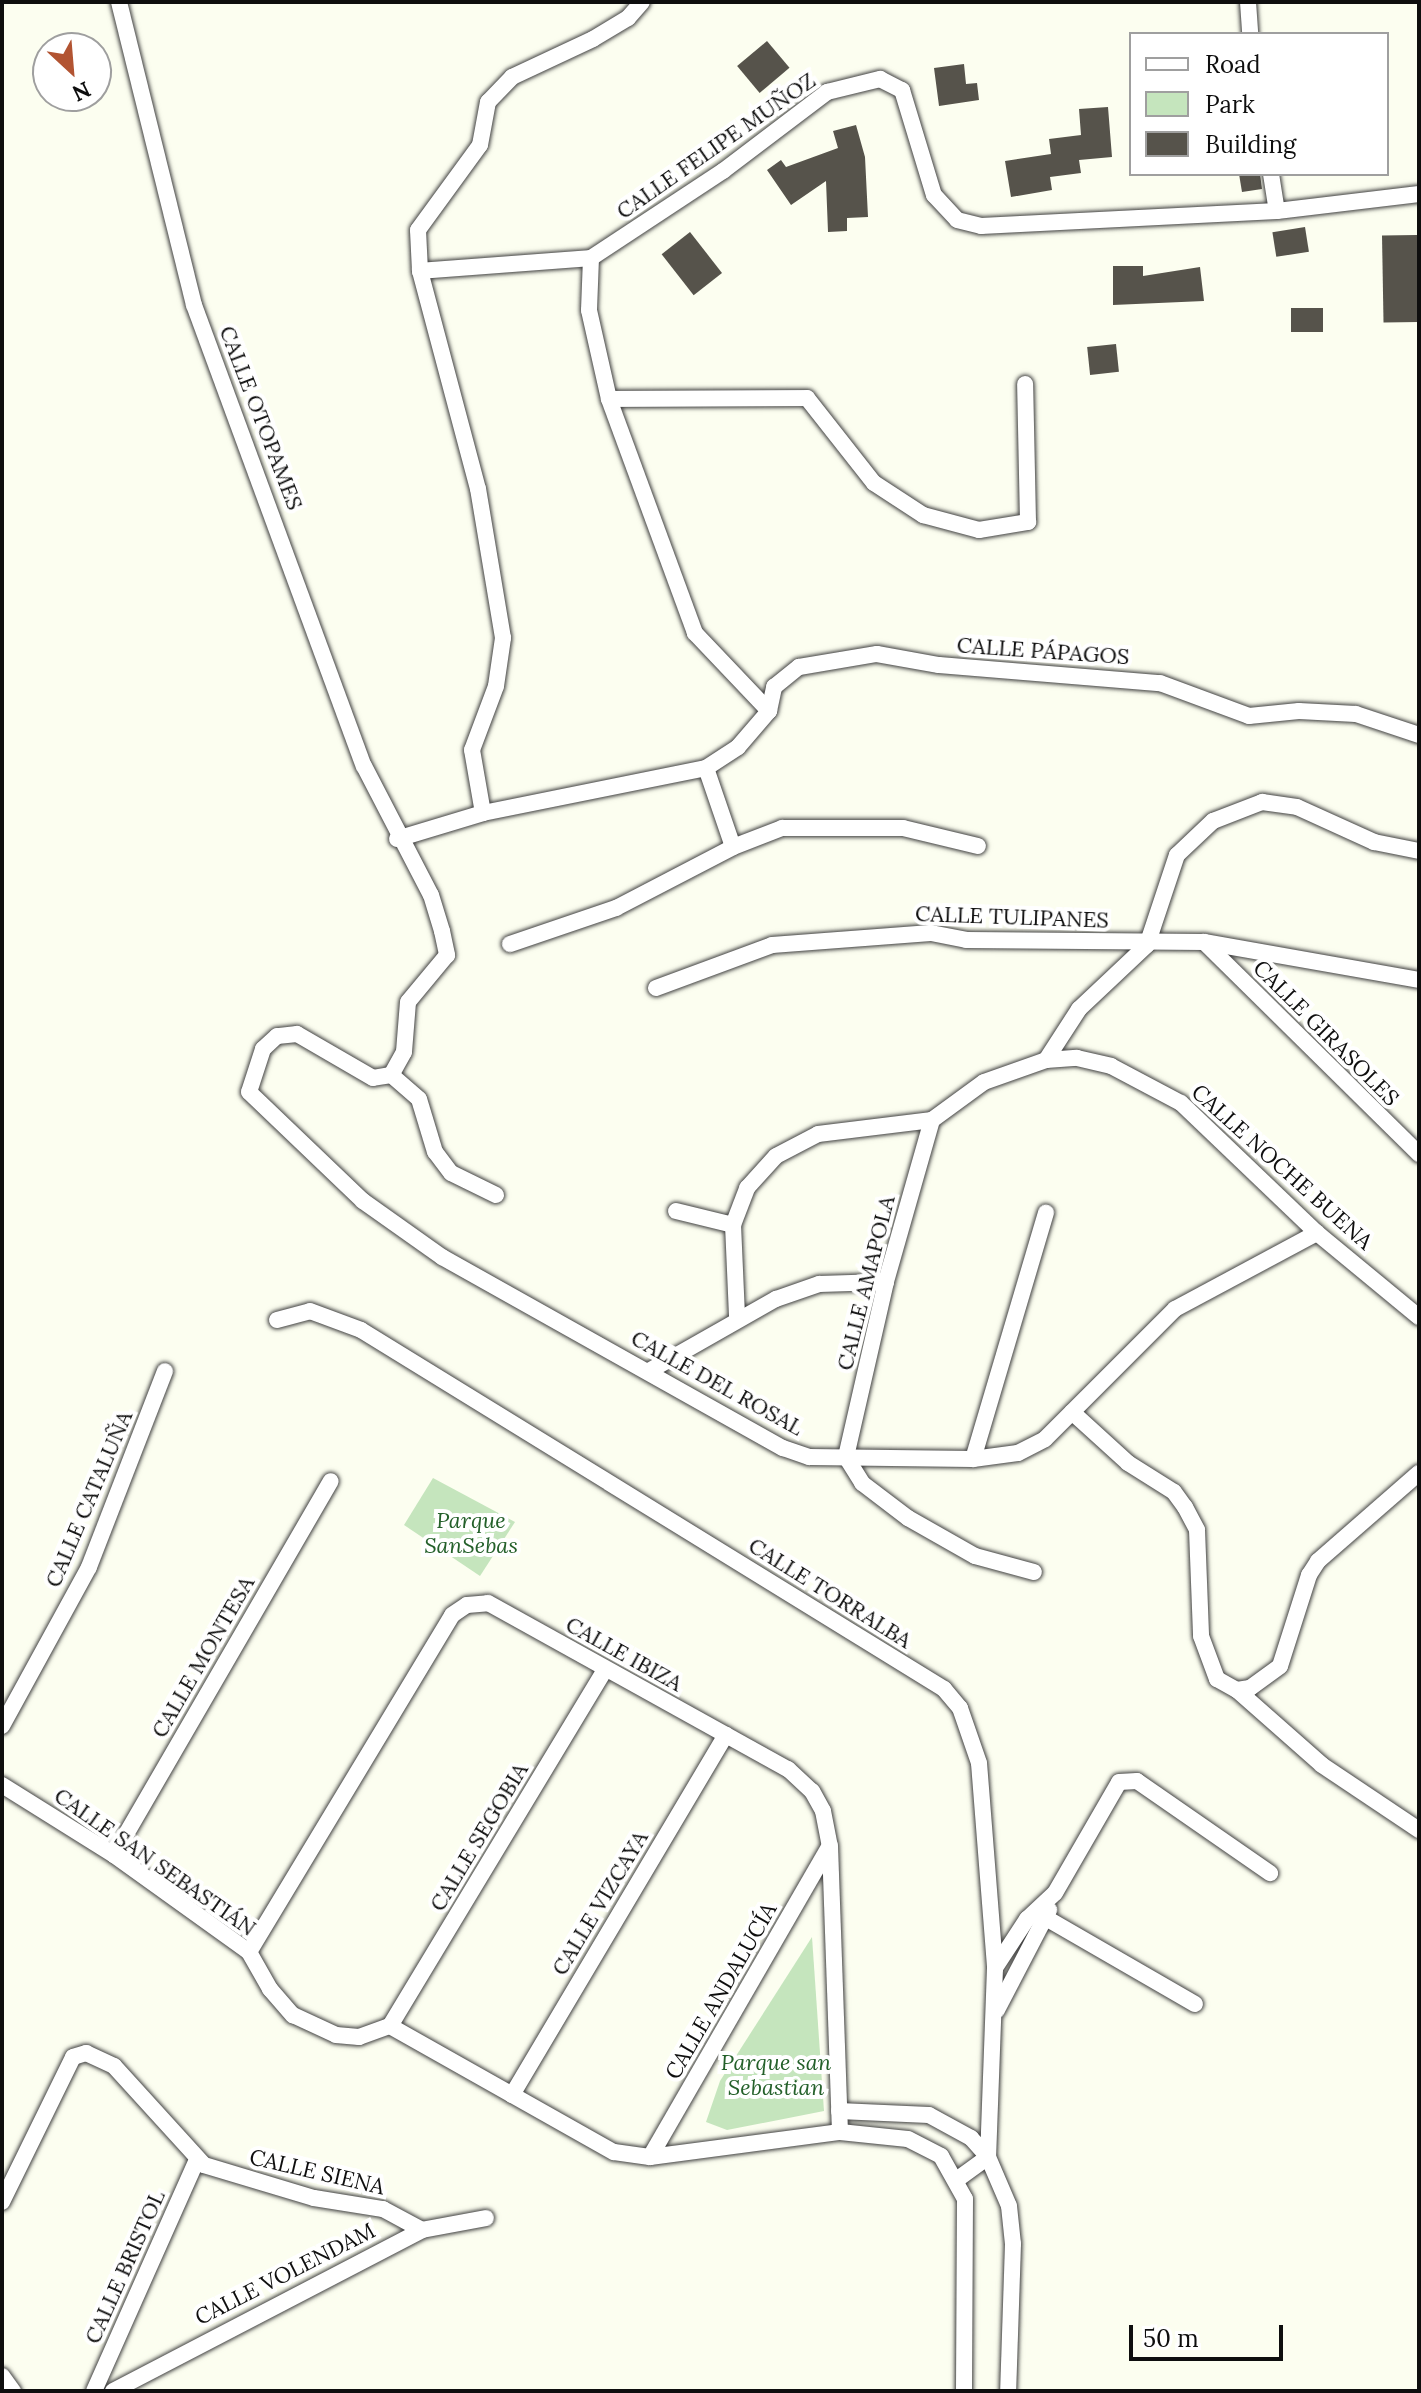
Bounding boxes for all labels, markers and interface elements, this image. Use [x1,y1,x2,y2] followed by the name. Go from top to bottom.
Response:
[32,32,112,112] north arrow
[1129,32,1389,176] legend
[1205,49,1261,80] text: Road
[612,67,820,225] street label: CALLE FELIPE MUÑOZ
[68,75,95,108] text: N
[1205,89,1255,120] text: Park
[1205,129,1296,160] text: Building
[214,322,308,514] street label: CALLE OTOPAMES
[956,632,1130,670] street label: CALLE PÁPAGOS
[915,900,1109,934] street label: CALLE TULIPANES
[1248,955,1404,1111] street label: CALLE GIRASOLES
[1186,1079,1378,1255] street label: CALLE NOCHE BUENA
[832,1193,900,1373] street label: CALLE AMAPOLA
[626,1325,808,1441] street label: CALLE DEL ROSAL
[40,1407,138,1591] street label: CALLE CATALUÑA
[424,1507,518,1558] park label: Parque SanSebas
[744,1532,916,1654] street label: CALLE TORRALBA
[146,1572,260,1742] street label: CALLE MONTESA
[561,1611,687,1697] street label: CALLE IBIZA
[424,1758,534,1916] street label: CALLE SEGOBIA
[49,1782,261,1942] street label: CALLE SAN SEBASTIÁN
[546,1826,654,1980] street label: CALLE VIZCAYA
[660,1898,782,2084] street label: CALLE ANDALUCÍA
[721,2049,831,2100] park label: Parque san Sebastian
[247,2144,387,2200] street label: CALLE SIENA
[79,2186,171,2348] street label: CALLE BRISTOL
[191,2217,379,2331] street label: CALLE VOLENDAM
[1133,2309,1287,2359] scale bar
[1143,2323,1199,2354] text: 50 m

